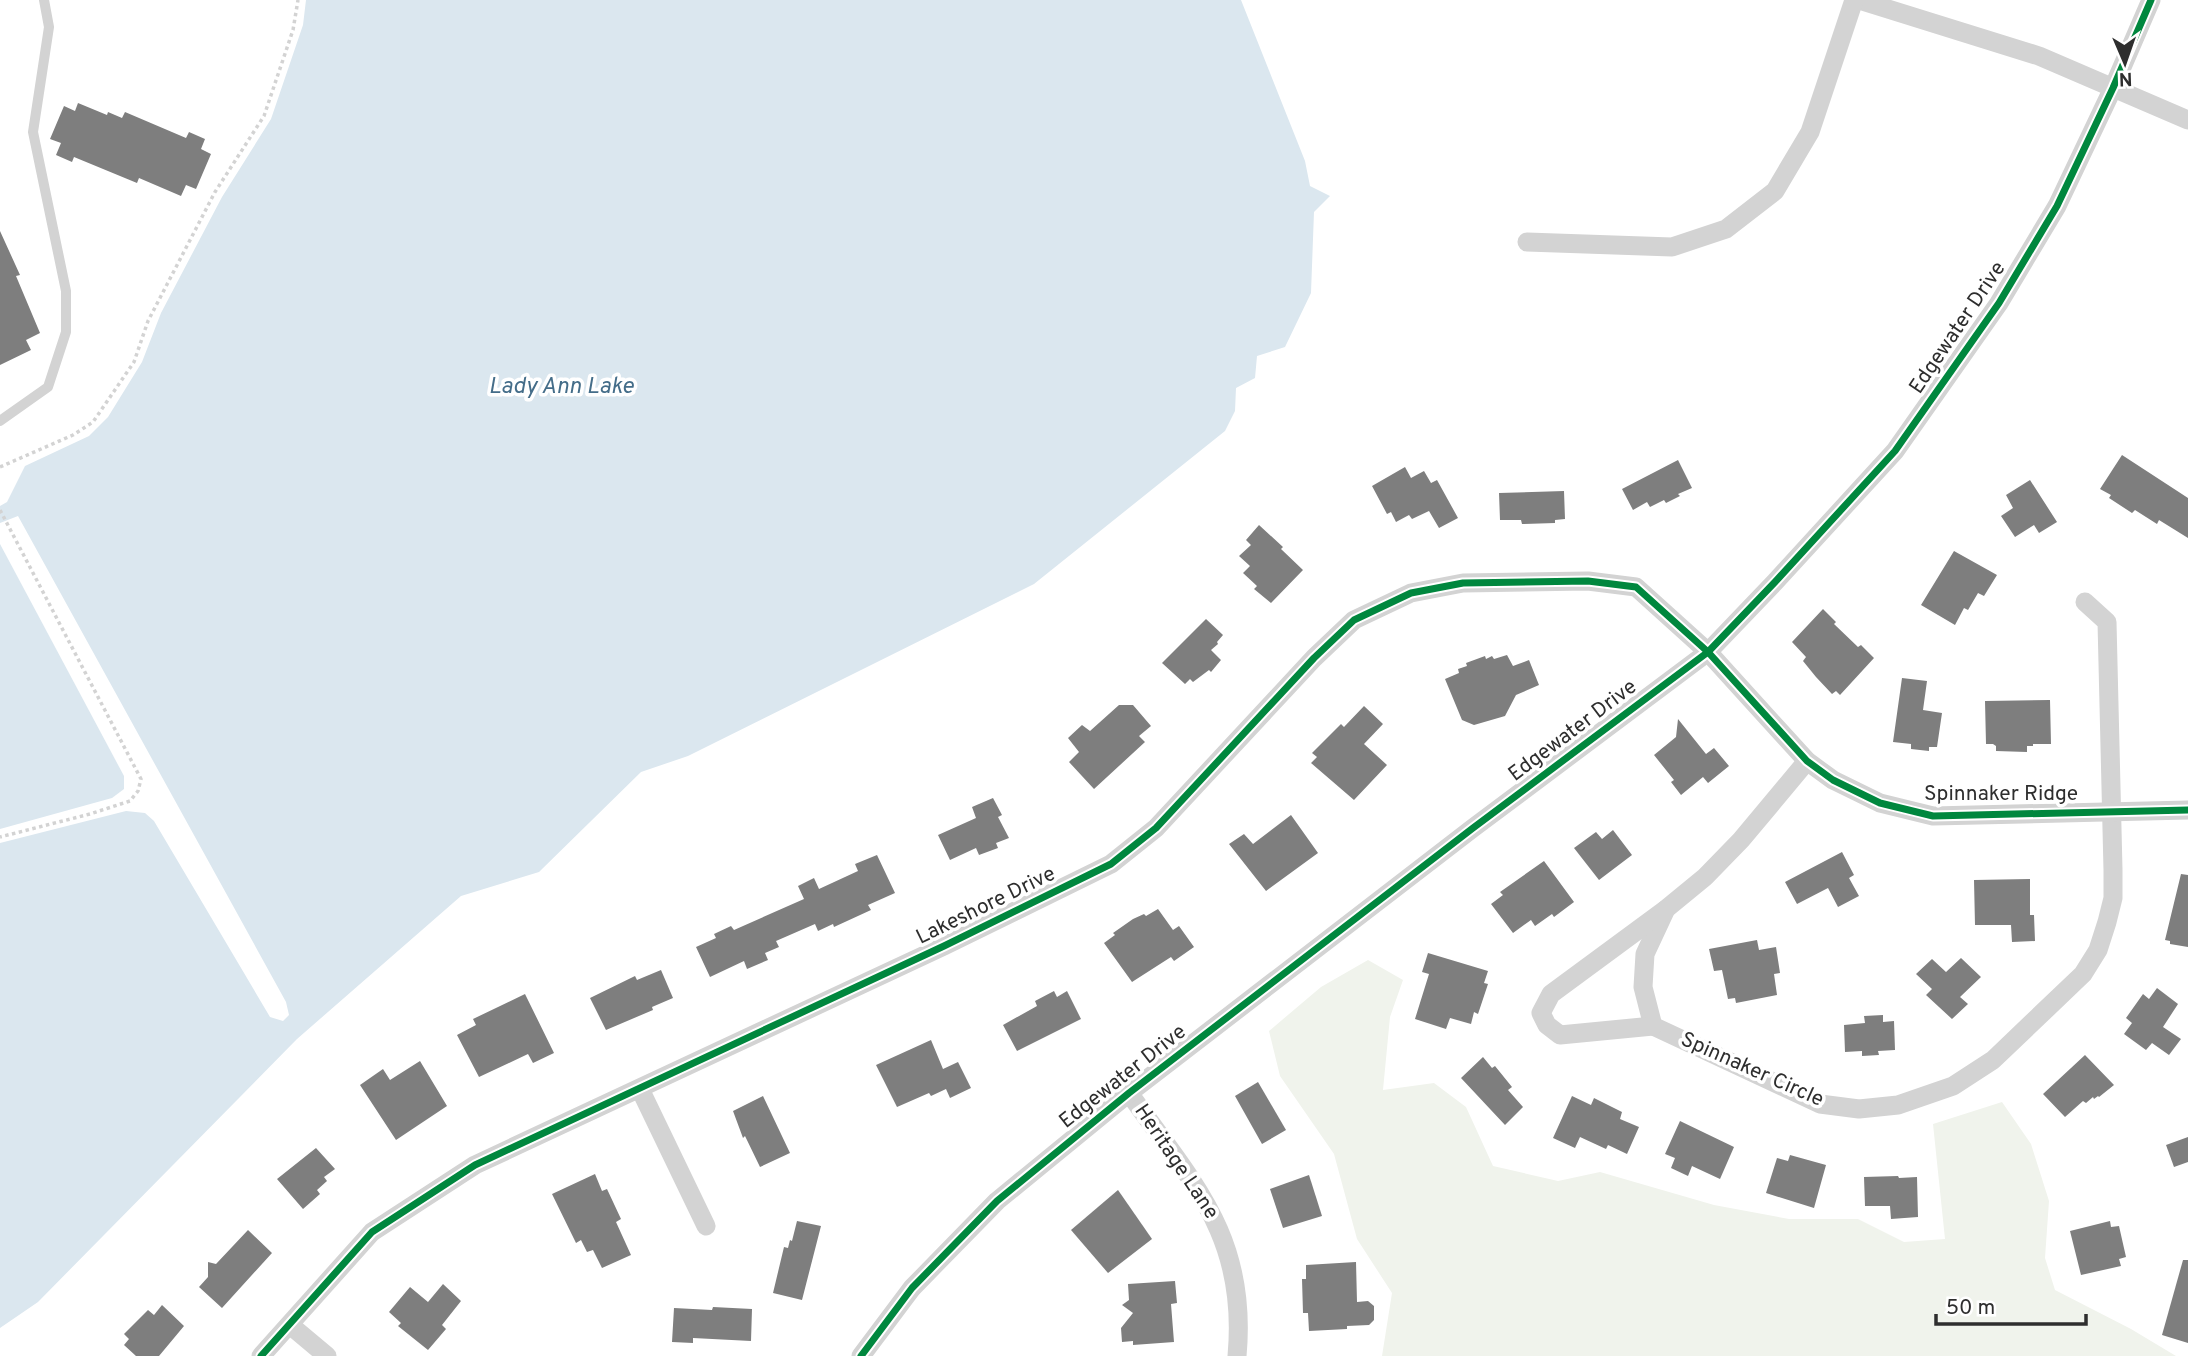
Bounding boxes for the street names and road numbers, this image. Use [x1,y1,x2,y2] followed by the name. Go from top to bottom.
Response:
[1904,257,2012,399] street label: Edgewater Drive
[1503,674,1643,788] street label: Edgewater Drive
[1924,781,2078,808] street label: Spinnaker Ridge
[912,861,1060,951] street label: Lakeshore Drive
[1054,1019,1192,1135] street label: Edgewater Drive
[1676,1026,1828,1114] street label: Spinnaker Circle
[1128,1099,1224,1225] street label: Heritage Lane

